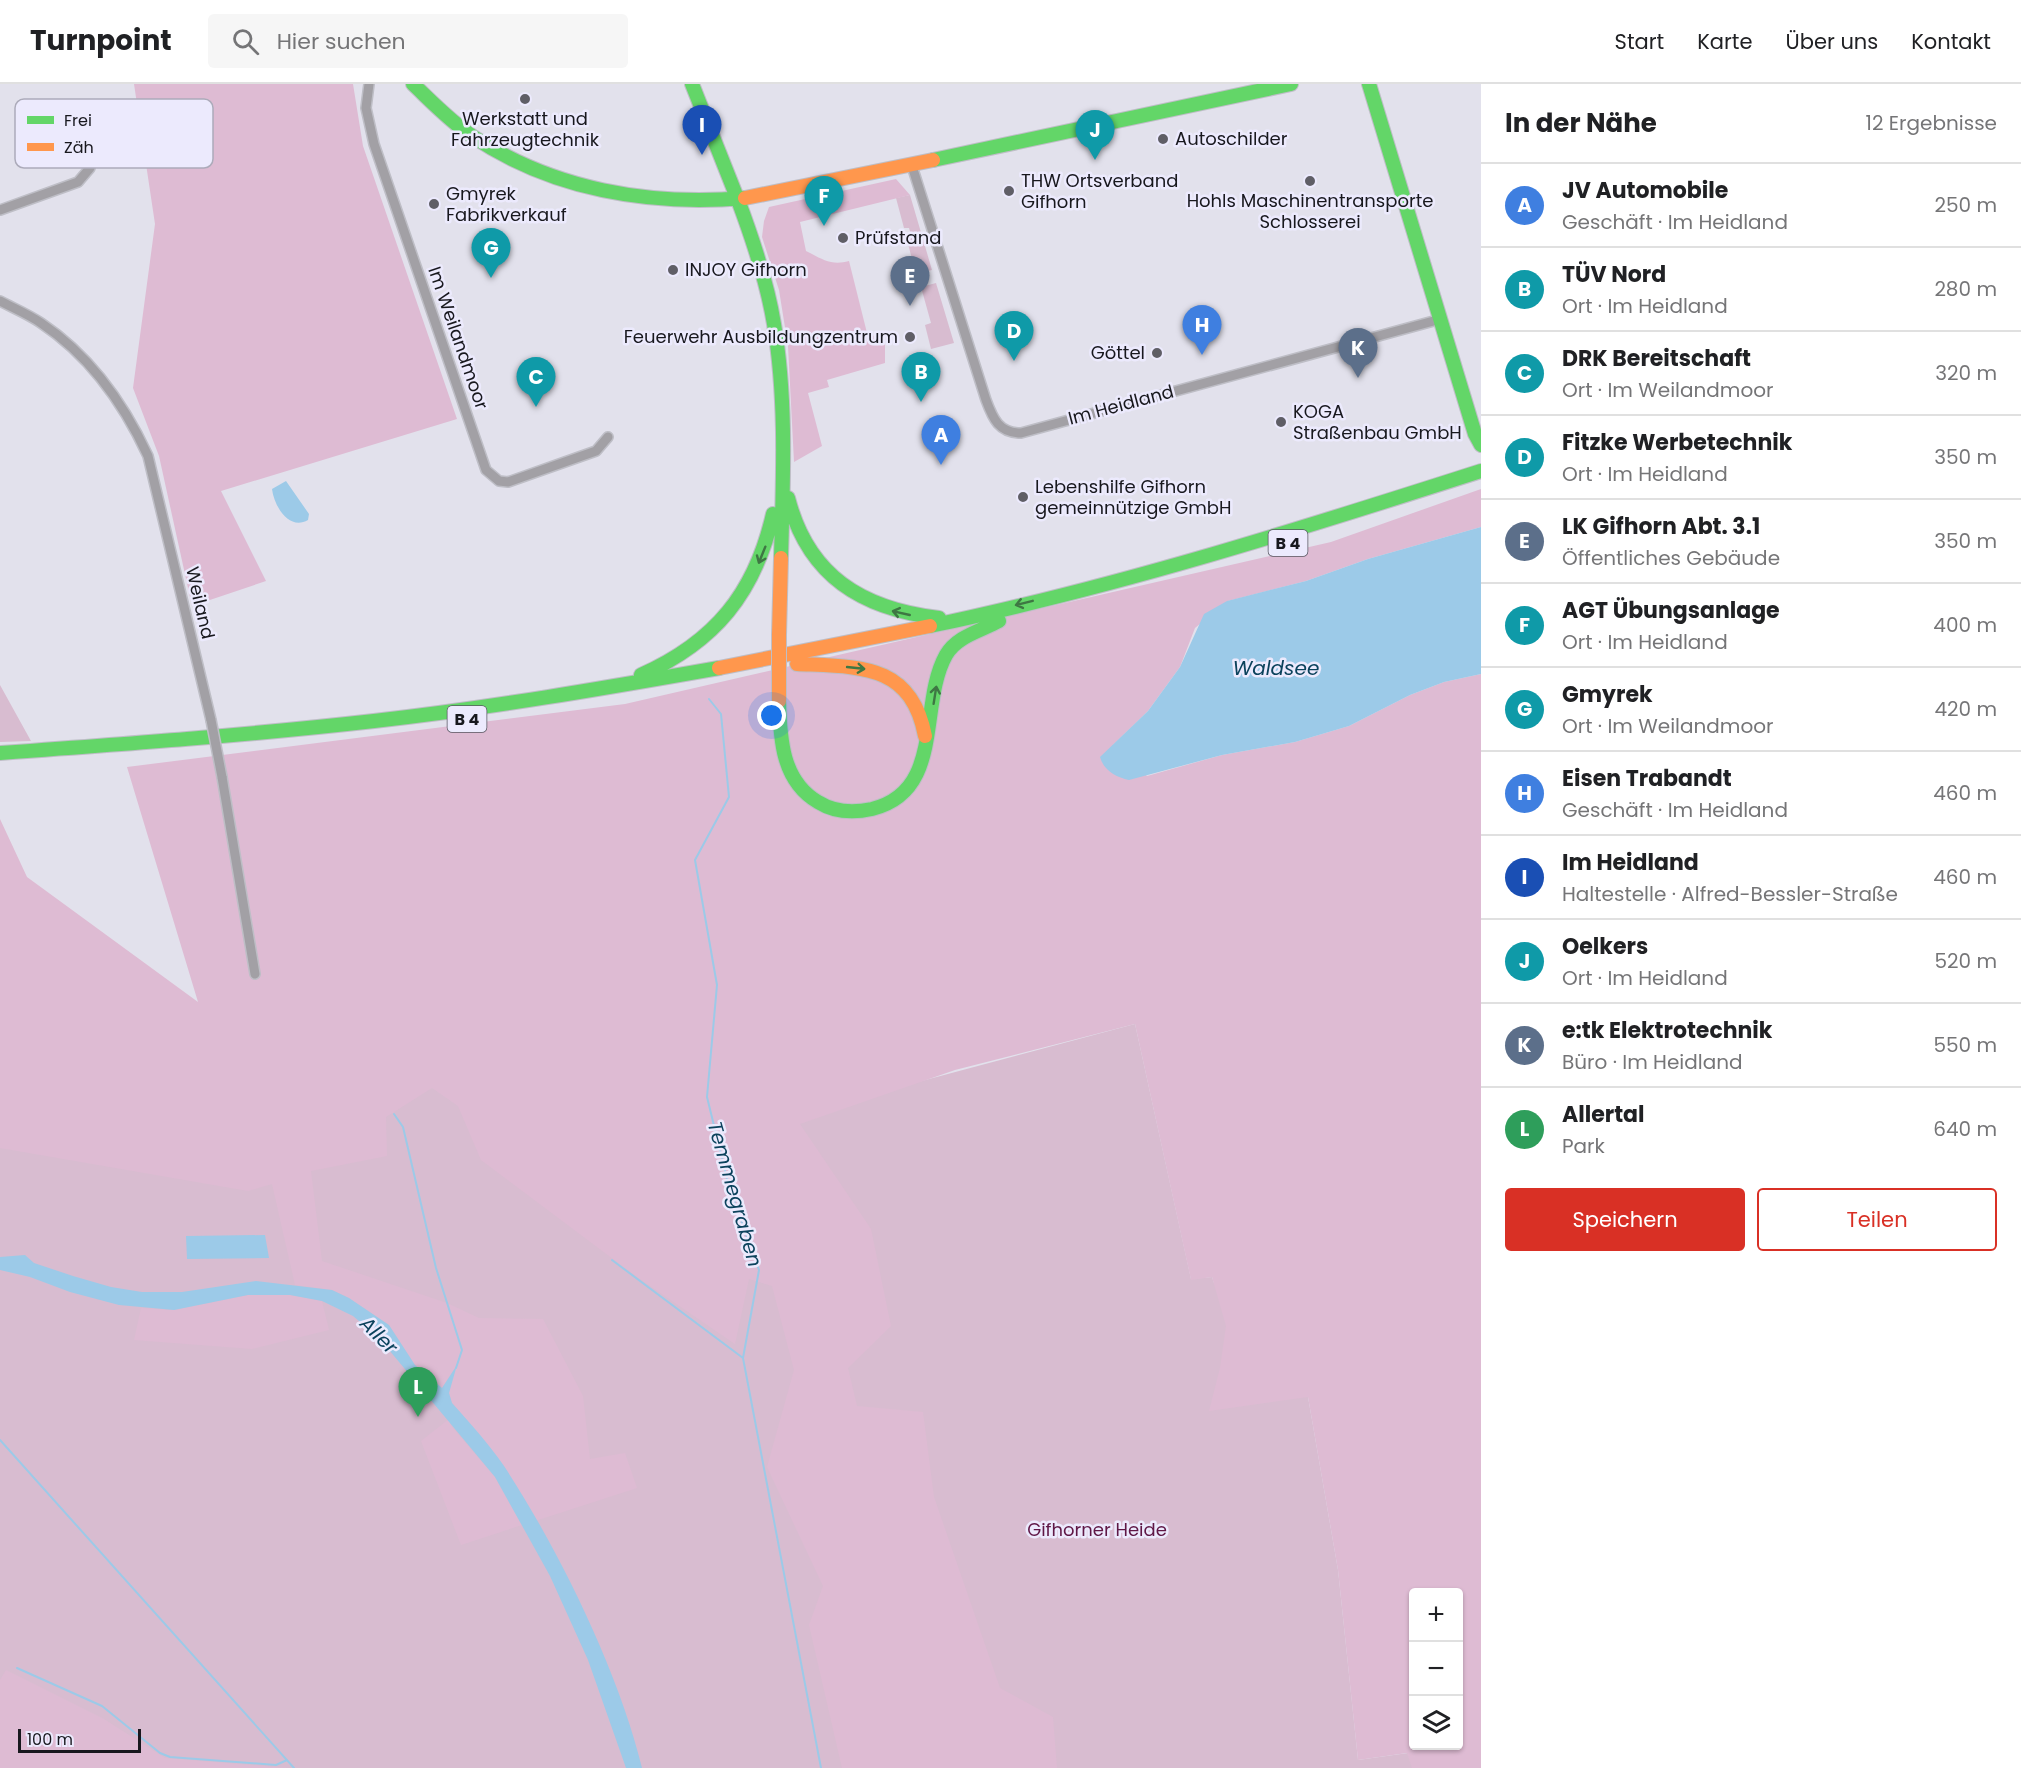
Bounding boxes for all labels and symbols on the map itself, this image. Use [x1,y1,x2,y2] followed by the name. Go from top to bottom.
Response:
[518,92,532,106] marker: Werkstatt und Fahrzeugtechnik
[15,99,213,168] legend
[451,106,600,152] place label: Werkstatt und Fahrzeugtechnik
[682,106,722,155] pin: I
[64,109,92,132] text: Frei
[1076,110,1114,160] pin: J
[1175,126,1288,151] place label: Autoschilder
[1156,132,1170,146] marker: Autoschilder
[64,136,94,159] text: Zäh
[1021,168,1178,214] place label: THW Ortsverband Gifhorn
[1303,174,1317,188] marker: Hohls Maschinentransporte Schlosserei
[804,176,844,226] pin: F
[446,181,567,227] place label: Gmyrek Fabrikverkauf
[1002,184,1016,198] marker: THW Ortsverband Gifhorn
[1187,188,1433,234] place label: Hohls Maschinentransporte Schlosserei
[427,197,441,211] marker: Gmyrek Fabrikverkauf
[855,225,941,250] place label: Prüfstand
[472,228,510,278] pin: G
[836,231,850,245] marker: Prüfstand
[890,256,930,306] pin: E
[685,257,807,282] place label: INJOY Gifhorn
[422,263,495,413] street label: Im Weilandmoor
[666,263,680,277] marker: INJOY Gifhorn
[1182,306,1222,355] pin: H
[994,312,1034,361] pin: D
[624,324,898,349] place label: Feuerwehr Ausbildungzentrum
[1338,328,1378,378] pin: K
[903,330,917,344] marker: Feuerwehr Ausbildungzentrum
[1091,340,1145,365] place label: Göttel
[1150,346,1164,360] marker: Göttel
[902,352,940,402] pin: B
[516,358,556,407] pin: C
[1065,378,1176,431] street label: Im Heidland
[1293,399,1462,445] place label: KOGA Straßenbau GmbH
[1274,415,1288,429] marker: KOGA Straßenbau GmbH
[922,416,960,465] pin: A
[1035,474,1232,520] place label: Lebenshilfe Gifhorn gemeinnützige GmbH
[1016,490,1030,504] marker: Lebenshilfe Gifhorn gemeinnützige GmbH
[1268,530,1308,556] road number: B 4
[756,545,767,563] one-way arrow
[180,564,221,641] street label: Weiland
[1015,597,1034,609] one-way arrow
[891,606,910,618] one-way arrow
[1233,654,1319,682] water label: Waldsee
[845,663,865,674] one-way arrow
[930,686,941,705] one-way arrow
[757,701,786,730] your location
[448,706,486,732] road number: B 4
[701,1118,769,1270] water label: Temmegraben
[353,1309,405,1361] water label: Aller
[398,1368,438,1417] pin: L
[1027,1517,1167,1542] park label: Gifhorner Heide
[18,1726,141,1754] scale bar

